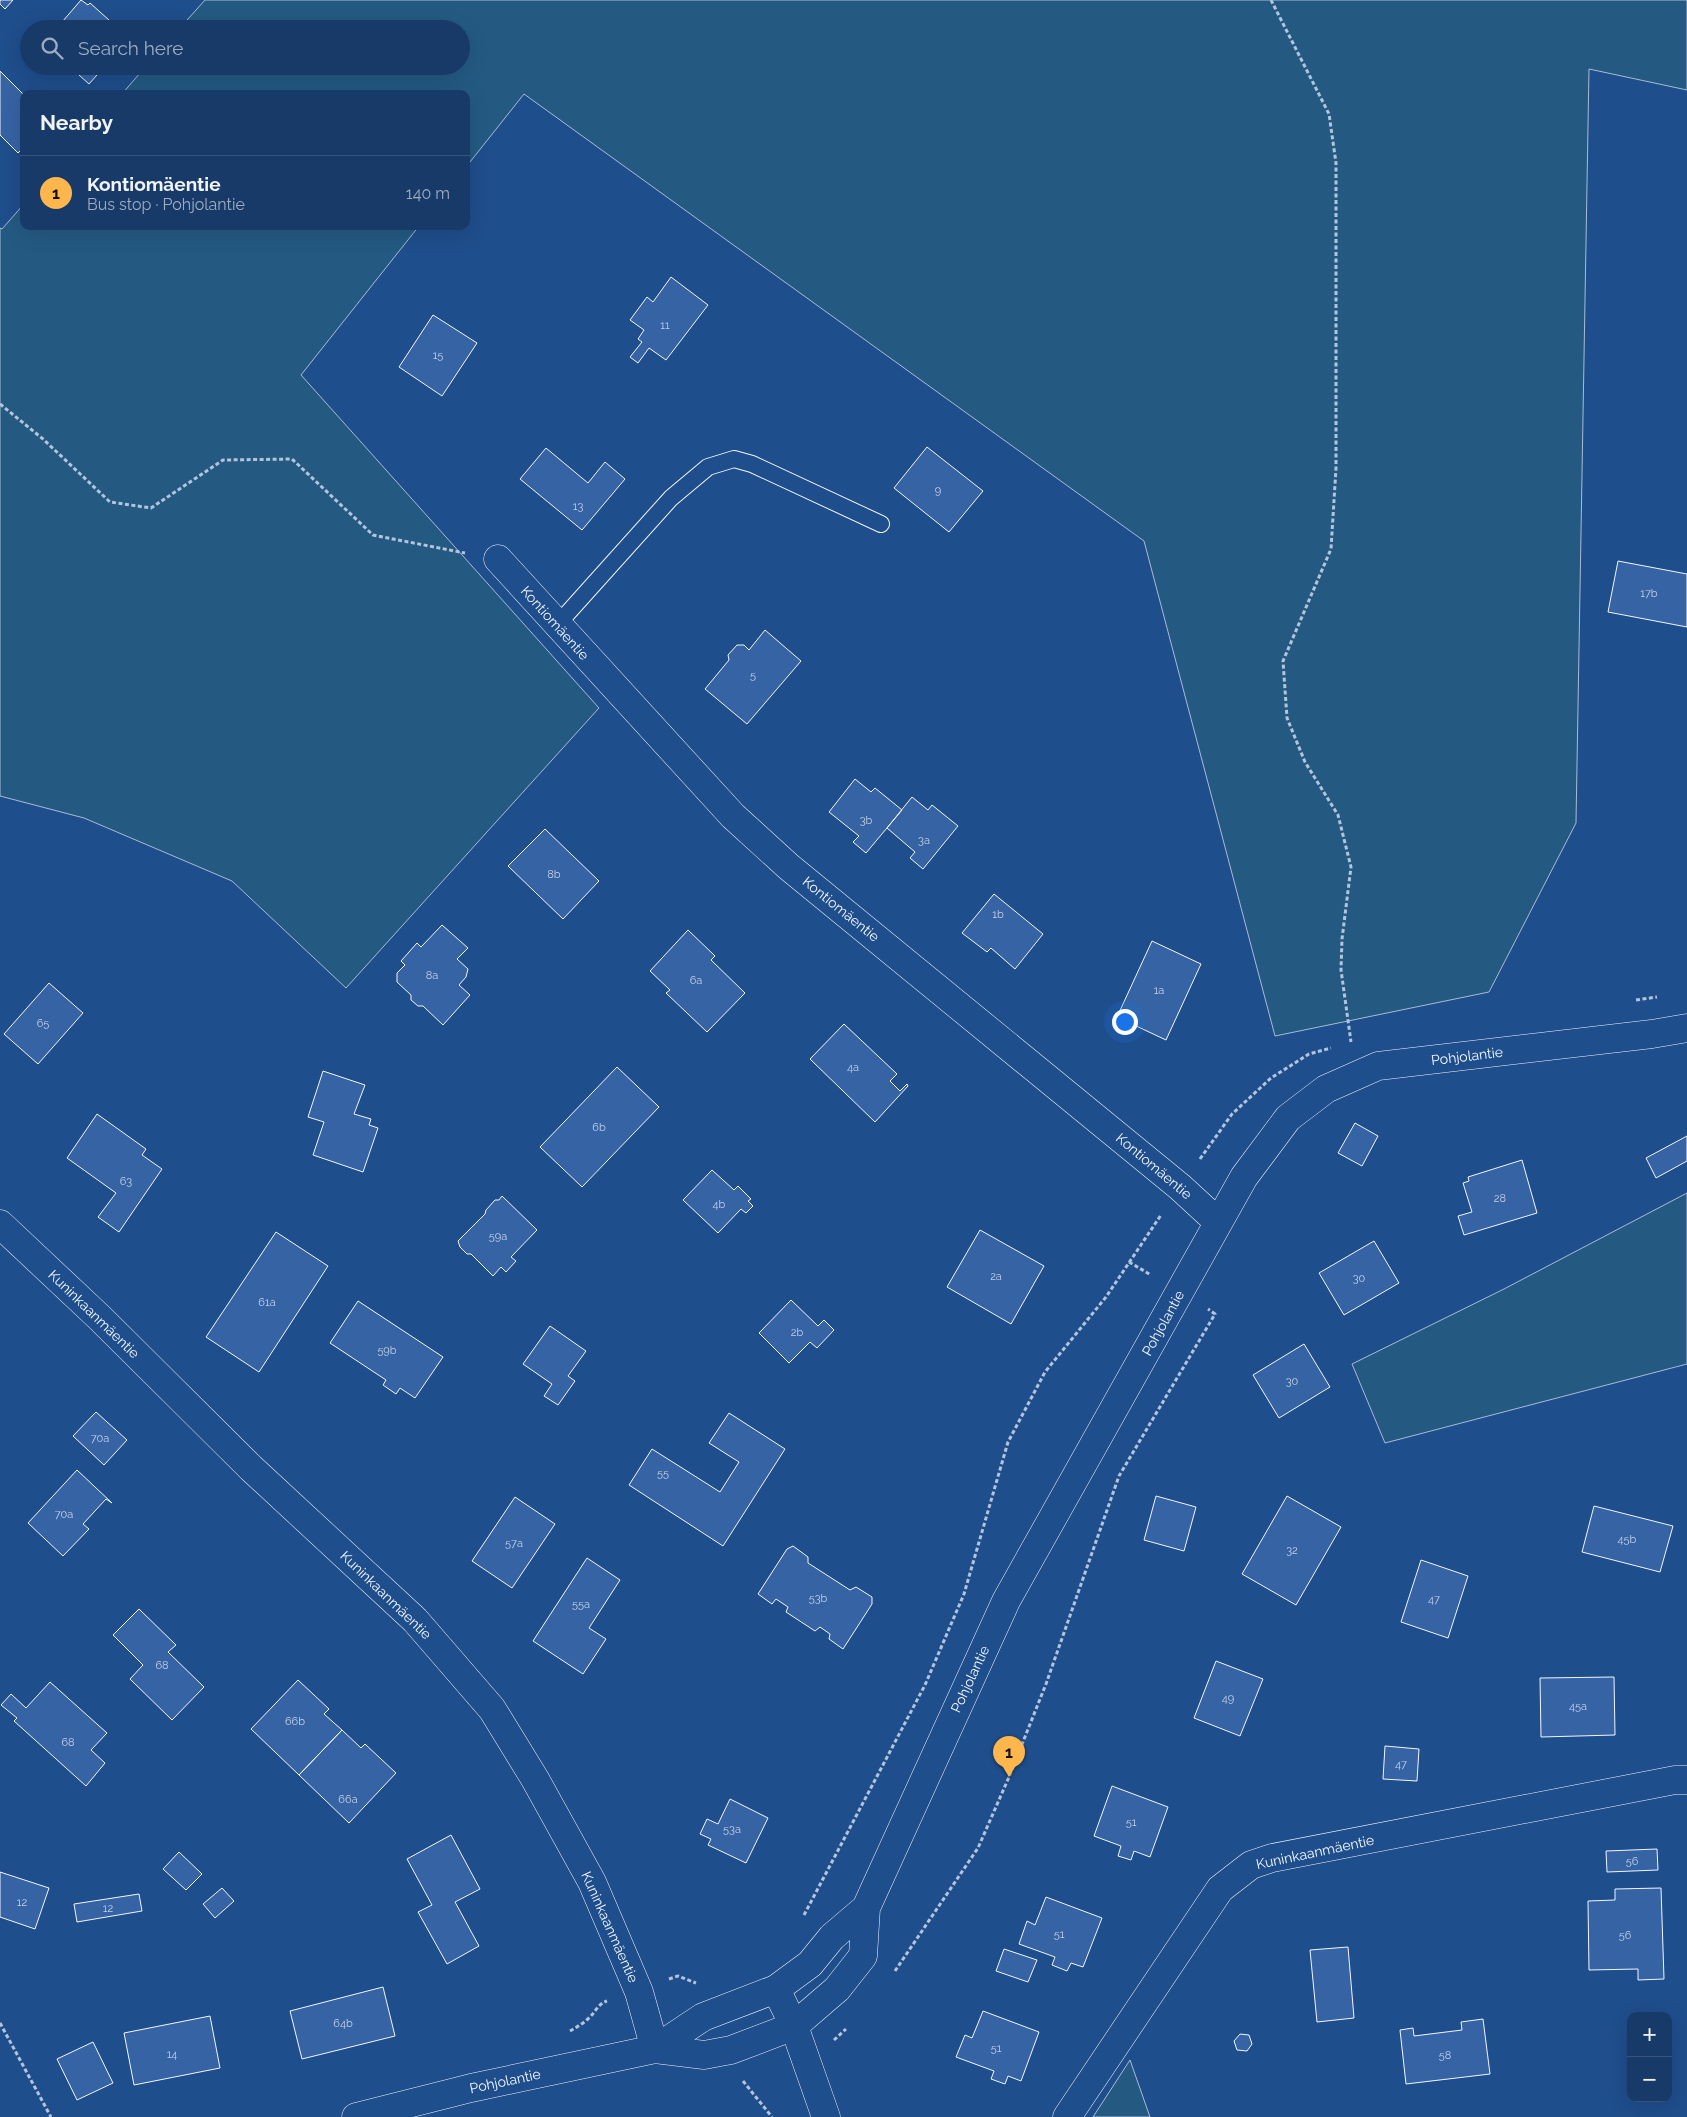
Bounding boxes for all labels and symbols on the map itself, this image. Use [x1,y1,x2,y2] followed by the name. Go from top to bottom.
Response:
[660,319,670,332] house number: 11
[433,349,443,362] house number: 15
[935,484,941,497] house number: 9
[573,500,583,513] house number: 13
[518,583,592,663] street label: Kontiomäentie
[1640,587,1658,600] house number: 17b
[750,669,756,682] house number: 5
[860,814,873,827] house number: 3b
[918,834,930,847] house number: 3a
[547,868,561,881] house number: 8b
[800,873,882,945] street label: Kontiomäentie
[992,908,1004,921] house number: 1b
[426,969,438,982] house number: 8a
[690,974,702,987] house number: 6a
[1154,984,1164,997] house number: 1a
[1112,1009,1138,1035] your location
[37,1017,49,1030] house number: 65
[1430,1044,1504,1068] street label: Pohjolantie
[847,1061,859,1074] house number: 4a
[592,1121,606,1134] house number: 6b
[1113,1130,1195,1202] street label: Kontiomäentie
[120,1175,132,1188] house number: 63
[1494,1192,1506,1205] house number: 28
[713,1198,726,1211] house number: 4b
[489,1230,507,1243] house number: 59a
[45,1267,143,1361] street label: Kuninkaanmäentie
[990,1270,1002,1283] house number: 2a
[1353,1272,1366,1285] house number: 30
[1139,1288,1187,1358] street label: Pohjolantie
[258,1296,276,1309] house number: 61a
[791,1326,803,1339] house number: 2b
[377,1344,397,1357] house number: 59b
[1286,1375,1299,1388] house number: 30
[91,1432,109,1445] house number: 70a
[657,1467,669,1480] house number: 55
[55,1508,73,1521] house number: 70a
[1618,1533,1637,1546] house number: 45b
[505,1537,523,1550] house number: 57a
[1286,1544,1298,1557] house number: 32
[337,1548,435,1642] street label: Kuninkaanmäentie
[809,1592,828,1605] house number: 53b
[1428,1593,1440,1606] house number: 47
[572,1598,590,1611] house number: 55a
[948,1643,992,1715] street label: Pohjolantie
[155,1659,169,1672] house number: 68
[1222,1692,1234,1705] house number: 49
[1569,1700,1587,1713] house number: 45a
[285,1715,305,1728] house number: 66b
[61,1736,75,1749] house number: 68
[993,1736,1025,1777] pin: 1
[1395,1758,1407,1771] house number: 47
[338,1793,358,1806] house number: 66a
[1126,1816,1137,1829] house number: 51
[723,1823,741,1836] house number: 53a
[1255,1832,1375,1872] street label: Kuninkaanmäentie
[1626,1855,1639,1868] house number: 56
[578,1869,642,1985] street label: Kuninkaanmäentie
[17,1896,27,1909] house number: 12
[103,1902,113,1915] house number: 12
[1054,1928,1065,1941] house number: 51
[1619,1929,1632,1942] house number: 56
[333,2017,353,2030] house number: 64b
[991,2042,1002,2055] house number: 51
[167,2048,177,2061] house number: 14
[1439,2049,1451,2062] house number: 58
[468,2066,542,2096] street label: Pohjolantie

